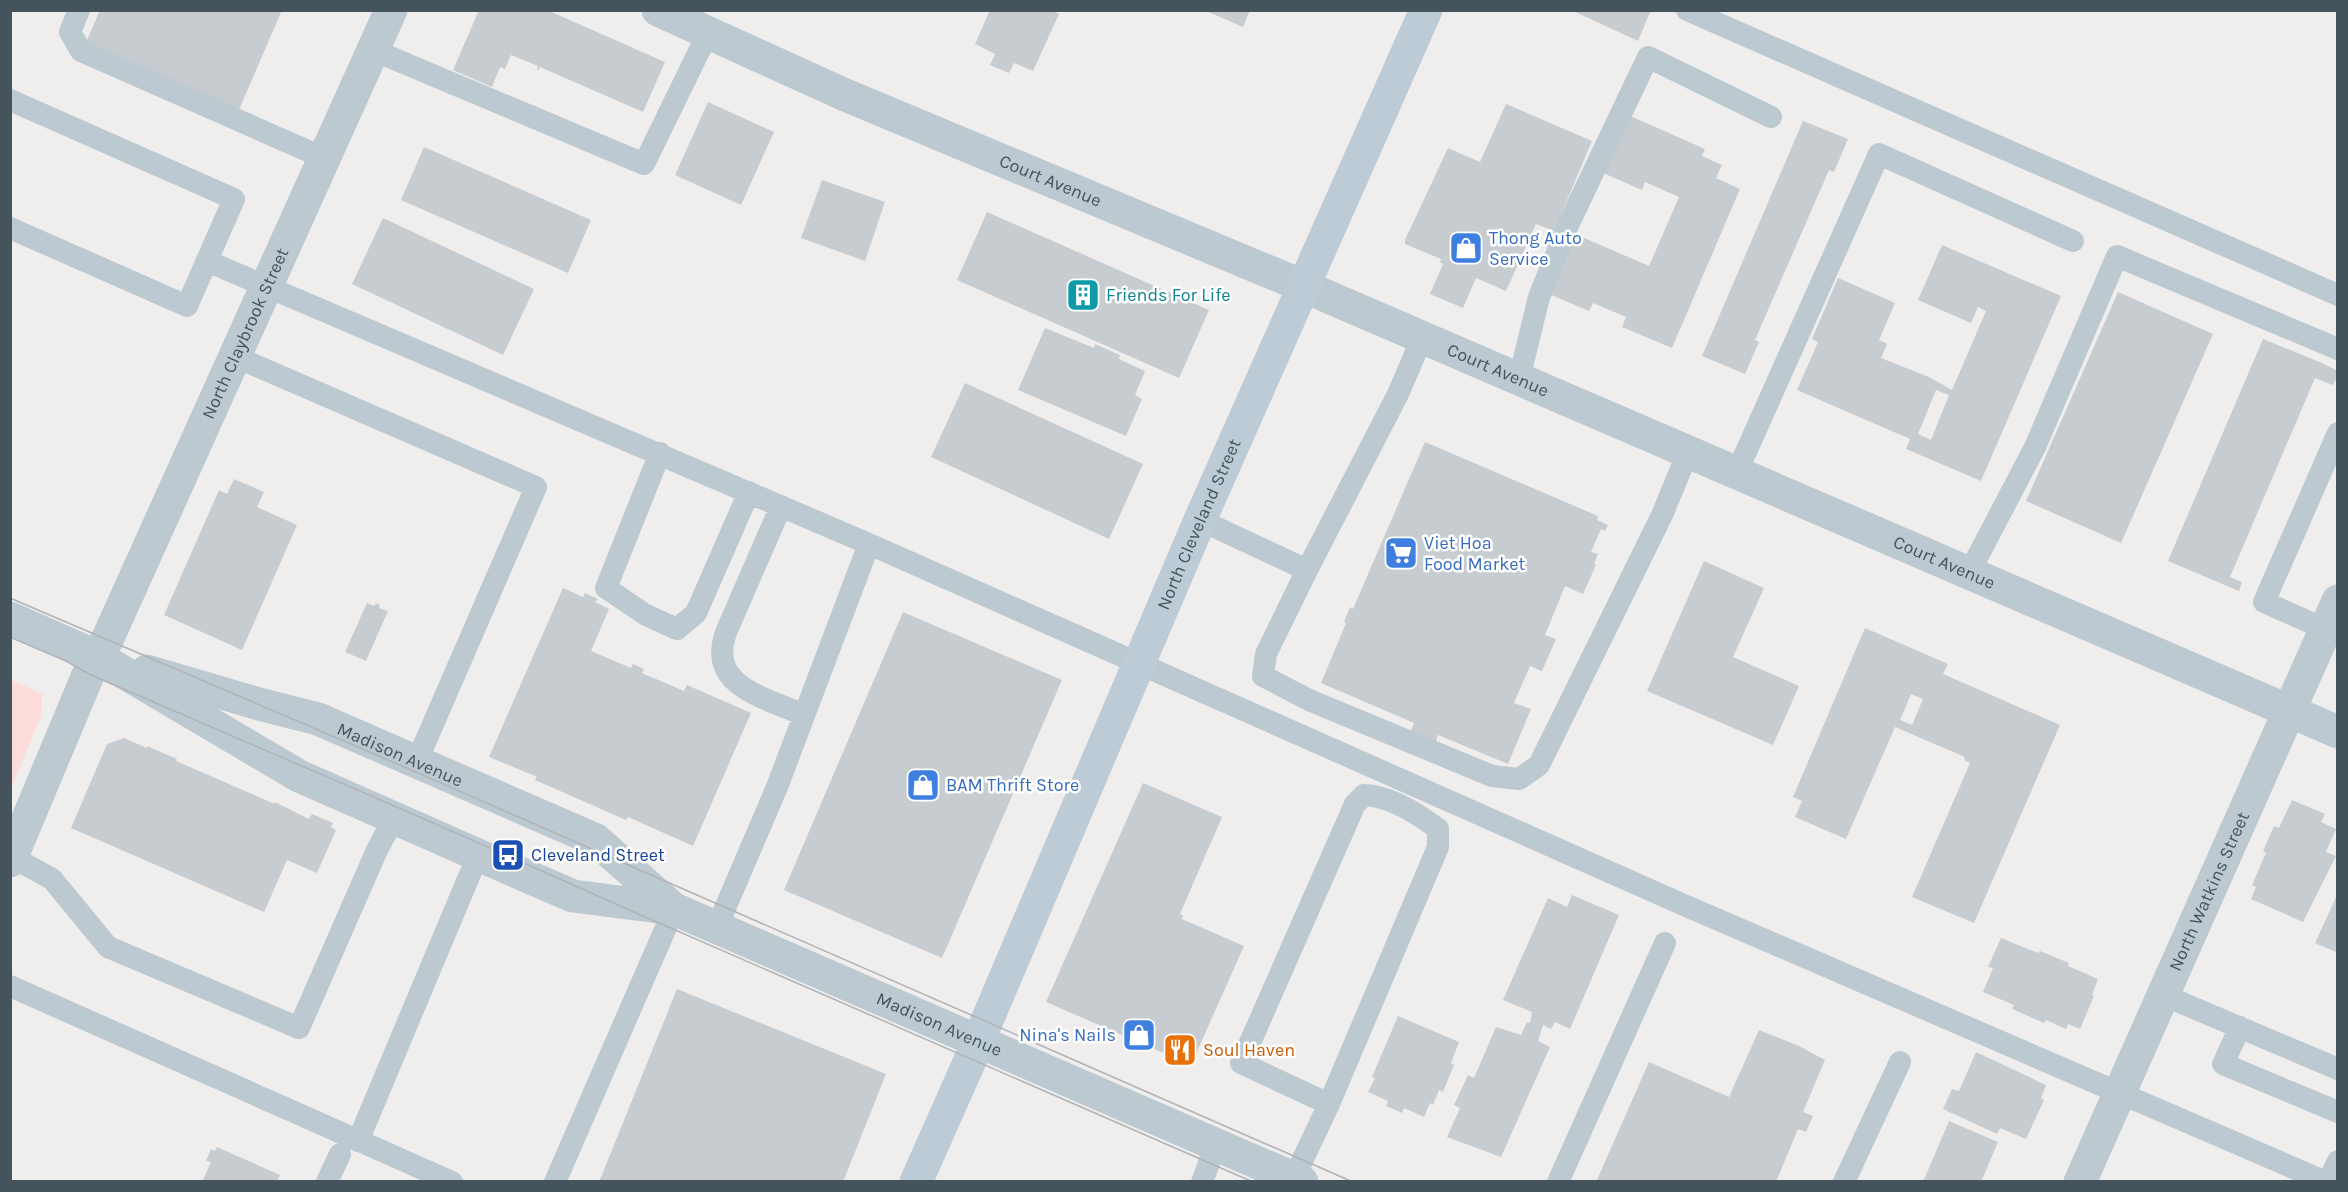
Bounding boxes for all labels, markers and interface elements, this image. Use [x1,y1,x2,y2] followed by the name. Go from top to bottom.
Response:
[996,150,1105,212] street label: Court Avenue
[1489,227,1582,270] place label: Thong Auto Service
[1448,230,1484,266] shop icon: Thong Auto Service
[197,244,293,423] street label: North Claybrook Street
[1065,277,1101,313] building icon: Friends For Life
[1106,284,1231,306] place label: Friends For Life
[1444,338,1552,402] street label: Court Avenue
[1152,435,1246,613] street label: North Cleveland Street
[1890,531,1999,594] street label: Court Avenue
[1424,532,1526,575] place label: Viet Hoa Food Market
[1383,535,1419,571] supermarket icon: Viet Hoa Food Market
[334,718,466,792] street label: Madison Avenue
[905,767,941,803] shop icon: BAM Thrift Store
[946,774,1079,796] place label: BAM Thrift Store
[2164,808,2254,975] street label: North Watkins Street
[490,837,526,873] bus stop icon: Cleveland Street
[531,844,665,866] place label: Cleveland Street
[873,987,1006,1061] street label: Madison Avenue
[1121,1017,1157,1053] shop icon: Nina's Nails
[1019,1024,1116,1046] place label: Nina's Nails
[1162,1032,1198,1068] restaurant icon: Soul Haven
[1203,1039,1295,1061] place label: Soul Haven

